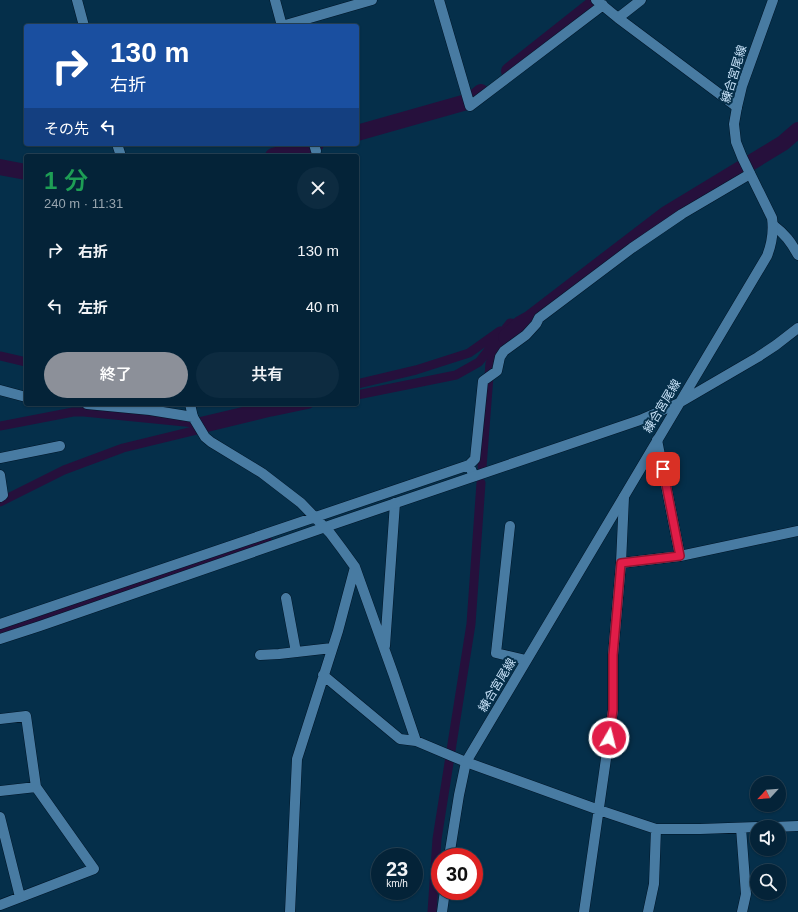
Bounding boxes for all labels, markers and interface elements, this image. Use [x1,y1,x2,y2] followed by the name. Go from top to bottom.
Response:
[110,37,189,68] text: 130 m
[44,40,96,92] icon: right
[719,43,749,105] street label: 練合宮尾線
[110,75,146,95] text: 右折
[97,116,119,138] icon: left
[44,120,89,137] text: その先
[44,167,88,194] text: 1 分
[297,167,339,209] button: close
[44,196,123,211] text: 240 m · 11:31
[44,239,66,261] icon: right
[297,242,339,259] text: 130 m
[78,243,108,260] text: 右折
[44,295,66,317] icon: left
[306,298,339,315] text: 40 m
[78,299,108,316] text: 左折
[44,352,188,398] button: 終了
[196,352,339,398] button: 共有
[641,377,683,435] street label: 練合宮尾線
[646,452,680,486] pin
[652,458,674,480] icon: arrive
[476,656,518,714] street label: 練合宮尾線
[588,717,630,759] position arrow
[750,776,786,812] north arrow
[750,776,786,900] map controls
[750,820,786,856] button: sound
[431,848,483,900] speed limit sign: 30
[386,858,408,880] text: 23
[750,864,786,900] button: search
[386,878,408,889] text: km/h

